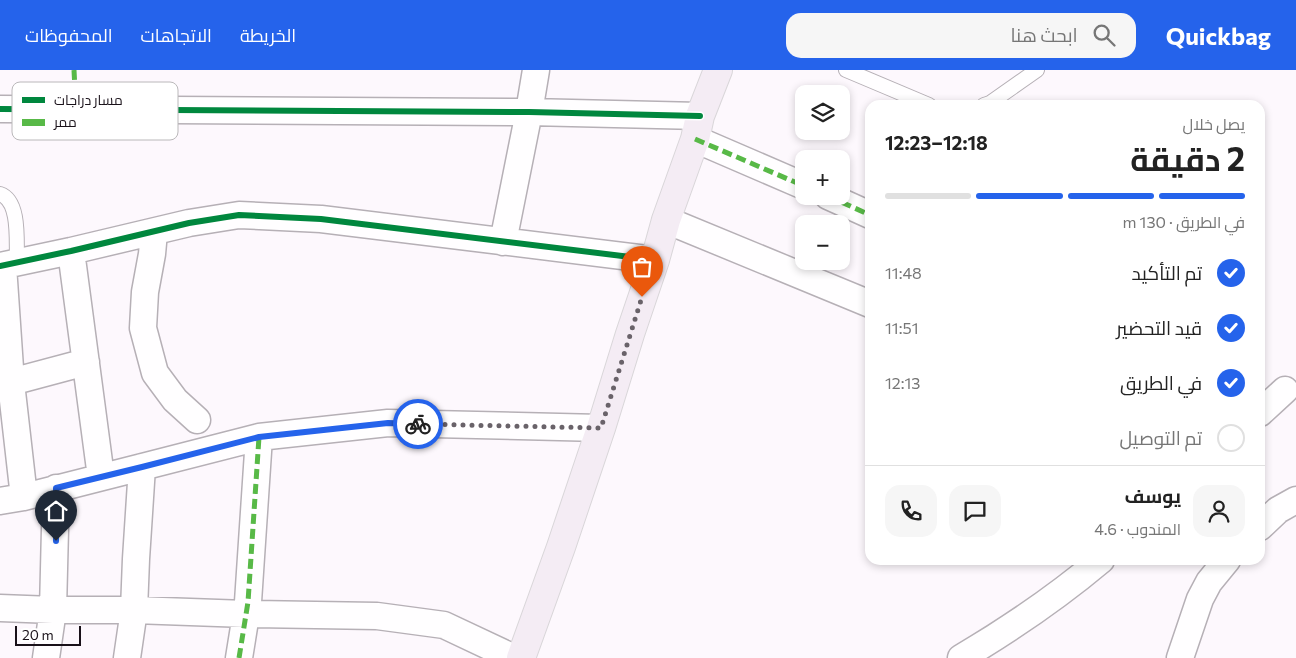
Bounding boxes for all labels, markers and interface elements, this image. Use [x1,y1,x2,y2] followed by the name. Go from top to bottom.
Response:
[786,13,1136,58] search box
[1090,21,1118,49] icon: search
[1166,21,1271,50] text: Quickbag
[1011,23,1078,46] text: ابحث هنا
[25,24,113,46] text: المحفوظات
[141,24,212,46] text: الاتجاهات
[240,24,296,46] text: الخريطة
[12,82,178,140] legend
[795,85,850,270] map controls
[795,85,850,140] button: layers
[54,91,123,108] text: مسار دراجات
[53,113,77,130] text: ممر
[1183,114,1245,133] text: يصل خلال
[885,131,988,154] text: 12:18–12:23
[1130,138,1245,178] text: 2 دقيقة
[795,150,850,205] button: +
[1123,212,1245,231] text: في الطريق · 130 m
[795,215,850,270] button: −
[621,246,663,297] pin
[628,253,656,281] icon: bag
[1217,259,1245,287] icon: check
[1132,261,1202,284] text: تم التأكيد
[885,263,922,282] text: 11:48
[1217,314,1245,342] icon: check
[1116,316,1202,339] text: قيد التحضير
[885,318,919,337] text: 11:51
[1217,369,1245,397] icon: check
[1120,371,1202,394] text: في الطريق
[885,373,920,392] text: 12:13
[393,399,443,449] courier
[404,410,432,438] icon: bike
[1119,426,1202,449] text: تم التوصيل
[1125,484,1181,507] text: يوسف
[885,485,937,537] button: phone
[949,485,1001,537] button: chat
[1193,485,1245,537] button: person
[35,490,77,541] pin
[42,497,70,525] icon: home
[1094,519,1181,538] text: المندوب · 4.6
[15,623,81,646] scale bar
[22,626,54,643] text: 20 m

